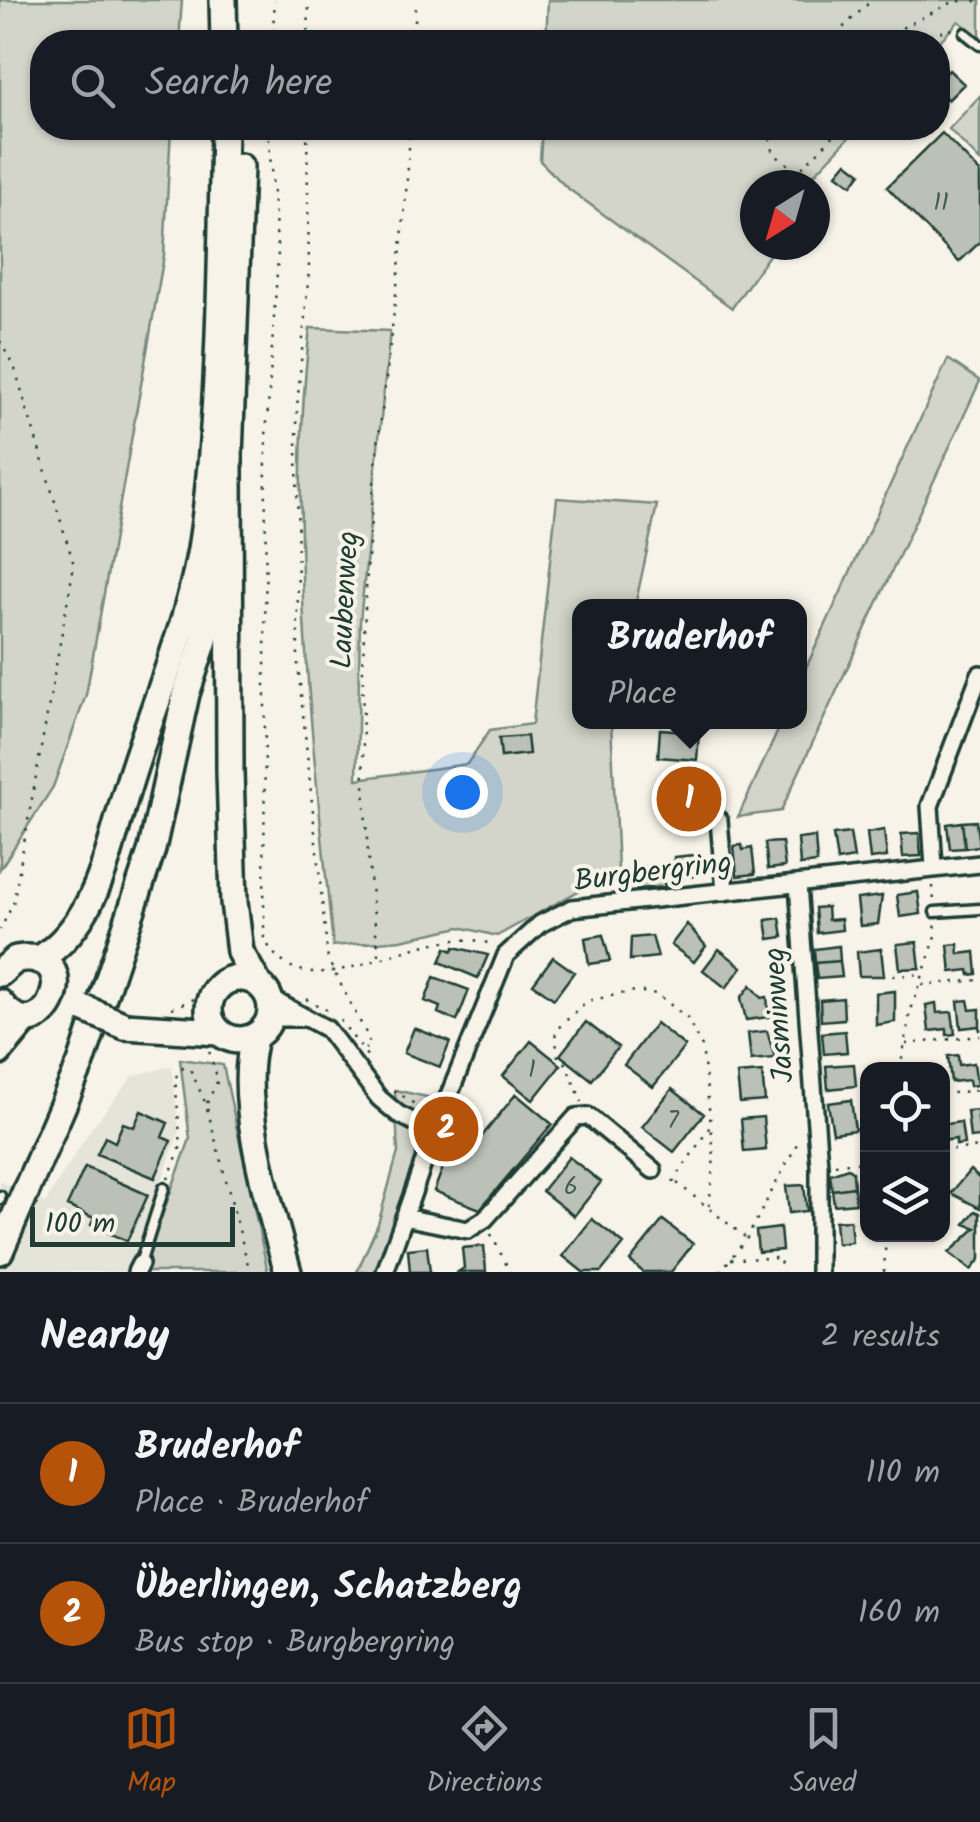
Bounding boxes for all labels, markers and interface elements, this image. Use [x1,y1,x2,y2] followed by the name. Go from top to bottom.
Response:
[30,30,950,140] search box
[145,55,332,115] text: Search here
[65,58,120,113] icon: search
[740,170,830,260] north arrow
[933,183,949,223] house number: 11
[318,530,374,670] street label: Laubenweg
[572,599,807,729] popup
[608,609,771,669] text: Bruderhof
[608,669,676,720] text: Place
[656,762,722,836] pin: 1
[437,767,488,818] your location
[571,840,735,906] street label: Burgbergring
[751,946,809,1084] street label: Jasminweg
[528,1050,536,1090] house number: 1
[860,1062,950,1242] map controls
[860,1062,950,1152] button: locate
[414,1092,478,1166] pin: 2
[667,1101,680,1141] house number: 7
[860,1152,950,1242] button: layers
[564,1167,578,1207] house number: 6
[30,1202,235,1246] scale bar
[45,1202,115,1247] text: 100 m
[40,1304,169,1371] text: Nearby
[821,1312,940,1363] text: 2 results
[135,1418,299,1478] text: Bruderhof
[68,1448,77,1499] text: 1
[866,1448,940,1499] text: 110 m
[135,1478,368,1529] text: Place · Bruderhof
[135,1558,522,1618] text: Überlingen, Schatzberg
[63,1588,82,1639] text: 2
[858,1588,940,1639] text: 160 m
[135,1618,455,1669] text: Bus stop · Burgbergring
[124,1701,179,1806] tab: Map
[426,1701,542,1806] tab: Directions
[790,1701,856,1806] tab: Saved

